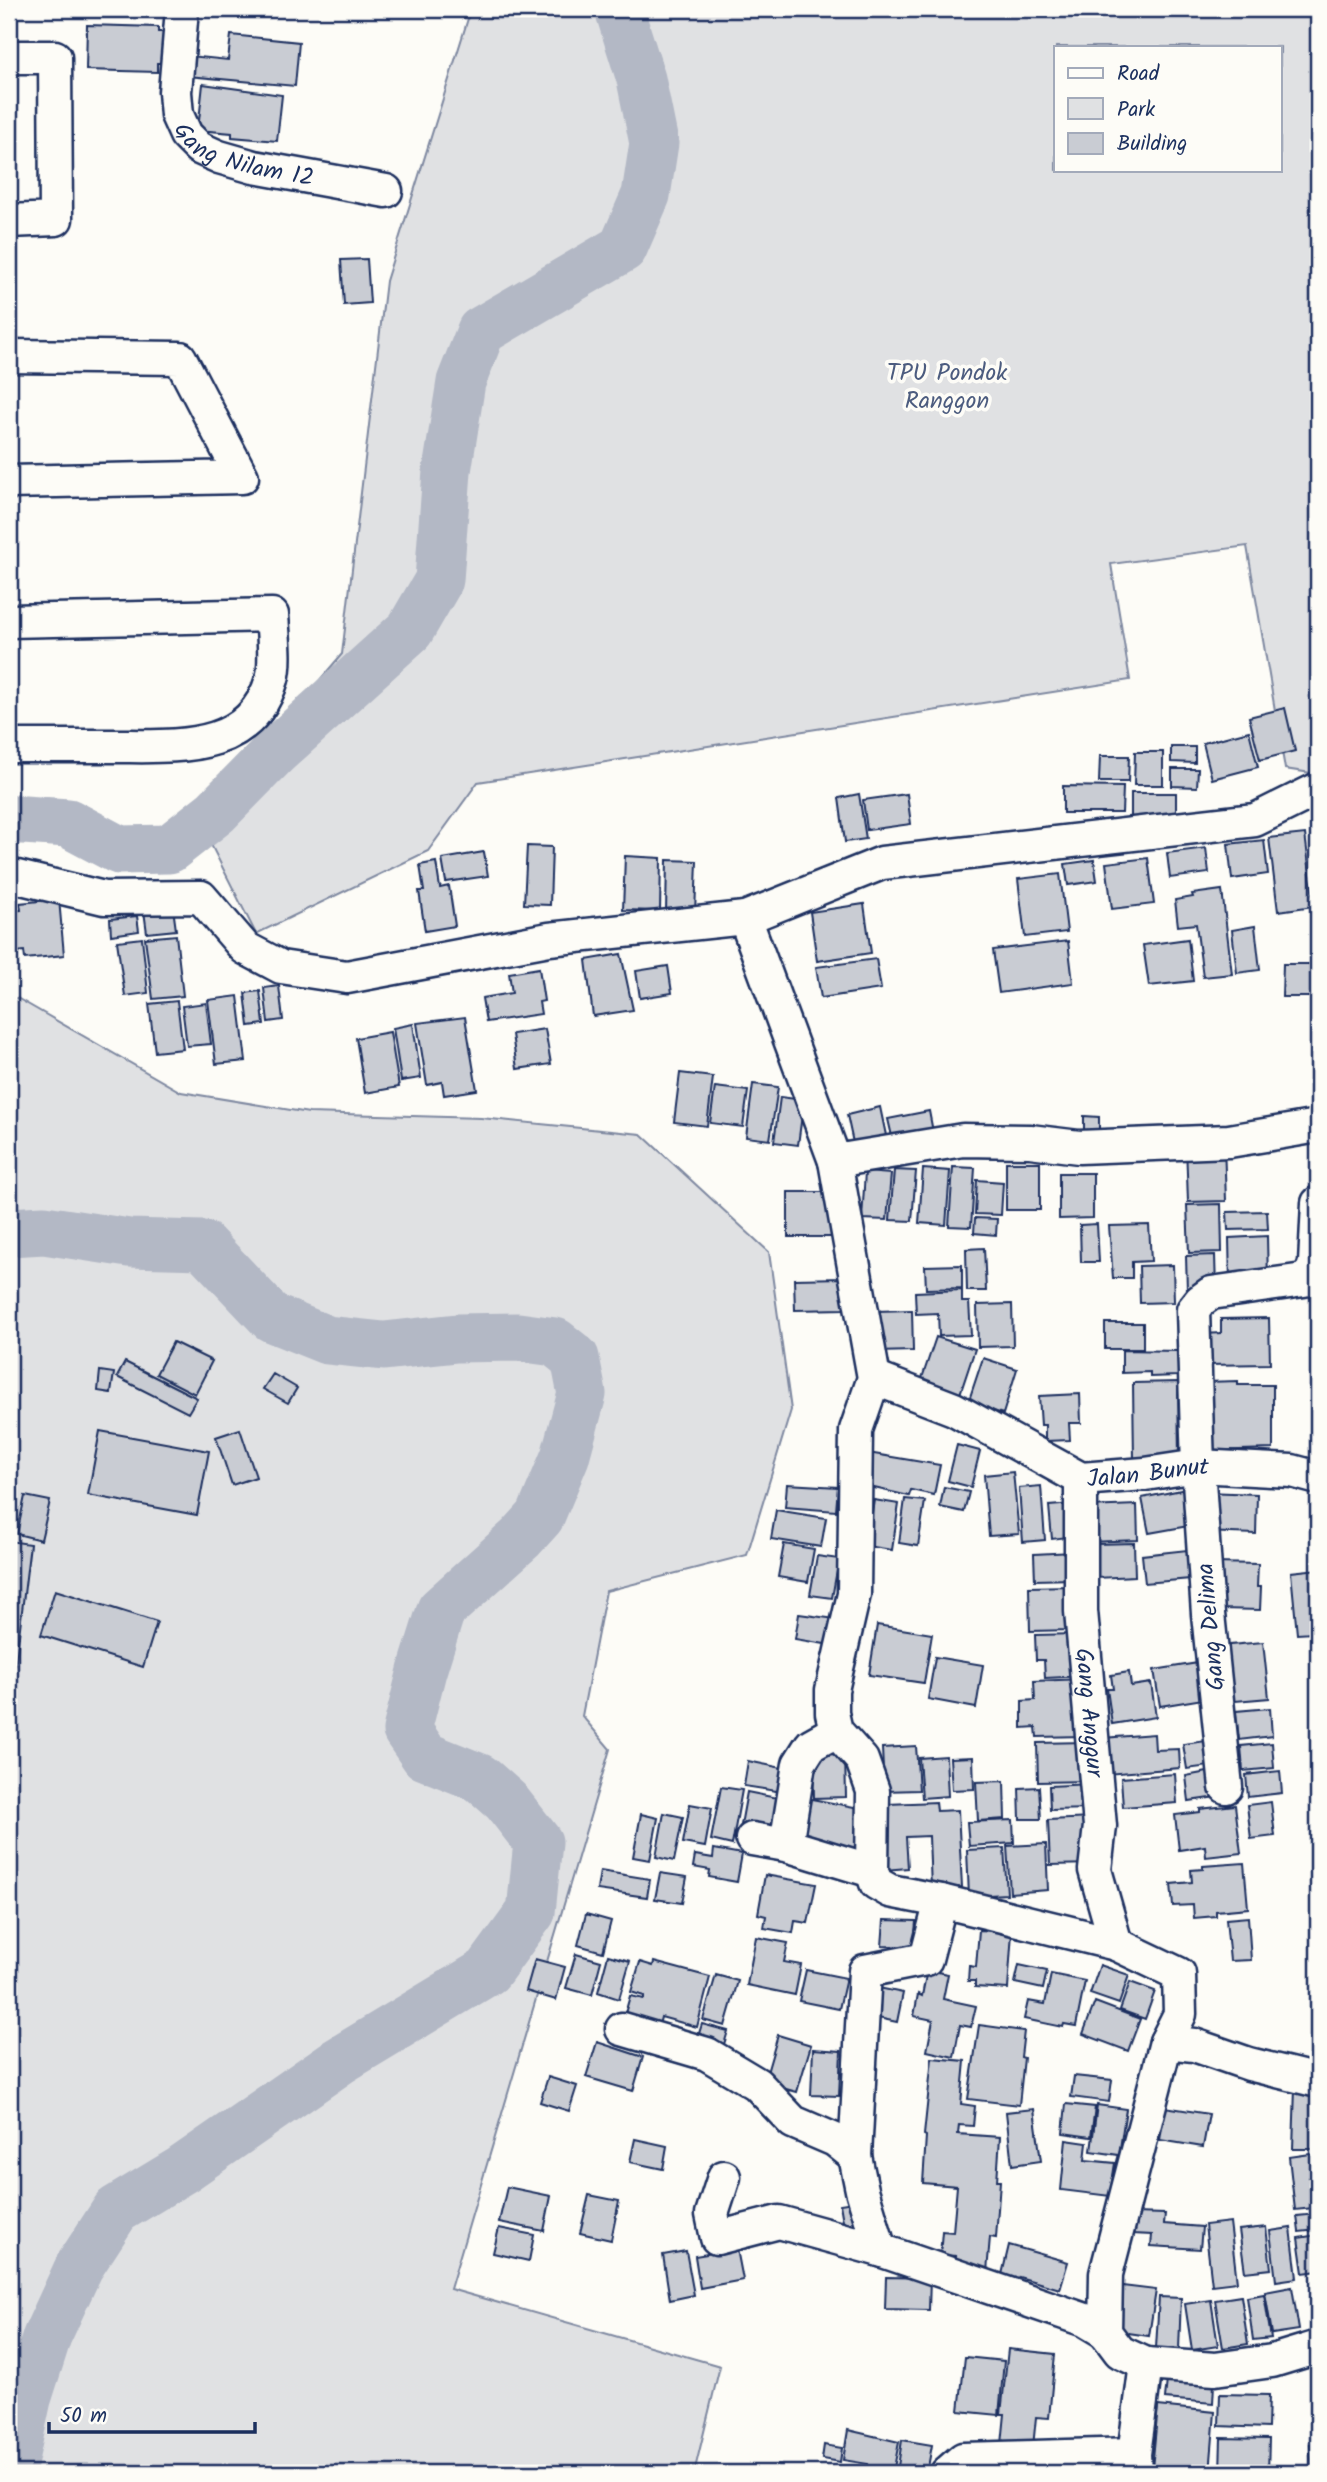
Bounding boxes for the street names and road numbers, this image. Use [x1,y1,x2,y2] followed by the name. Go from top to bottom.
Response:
[162,117,317,198] street label: Gang Nilam 12
[1085,1448,1210,1499] street label: Jalan Bunut
[1186,1561,1236,1692] street label: Gang Delima
[1063,1647,1114,1781] street label: Gang Anggur

